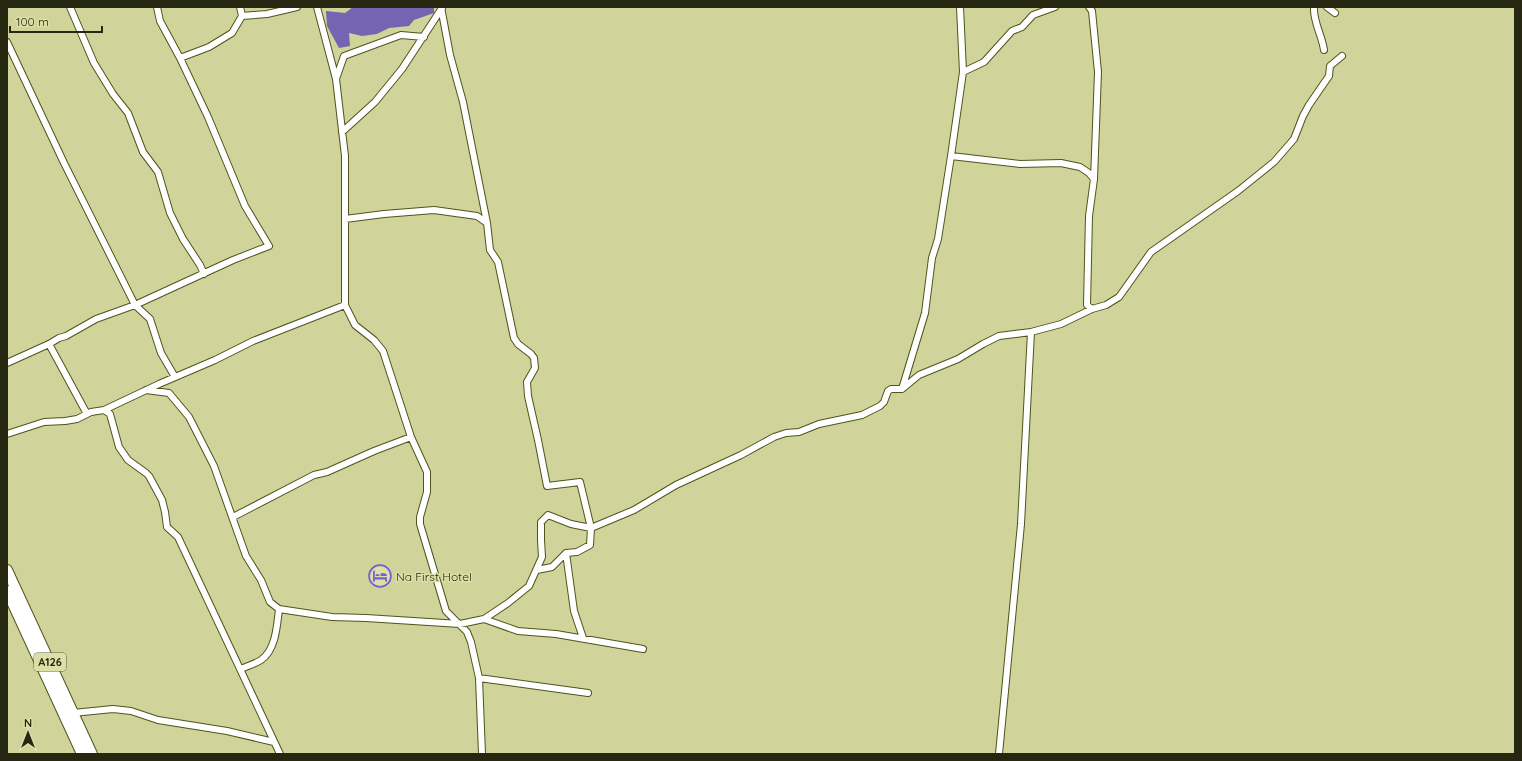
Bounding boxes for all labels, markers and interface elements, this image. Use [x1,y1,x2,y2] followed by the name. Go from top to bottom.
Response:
[10,8,102,34] scale bar
[16,14,49,29] text: 100 m
[367,563,393,589] hotel icon: Na First Hotel
[396,569,472,584] place label: Na First Hotel
[34,653,66,671] road number: A126
[8,713,48,753] north arrow
[24,716,32,730] text: N

